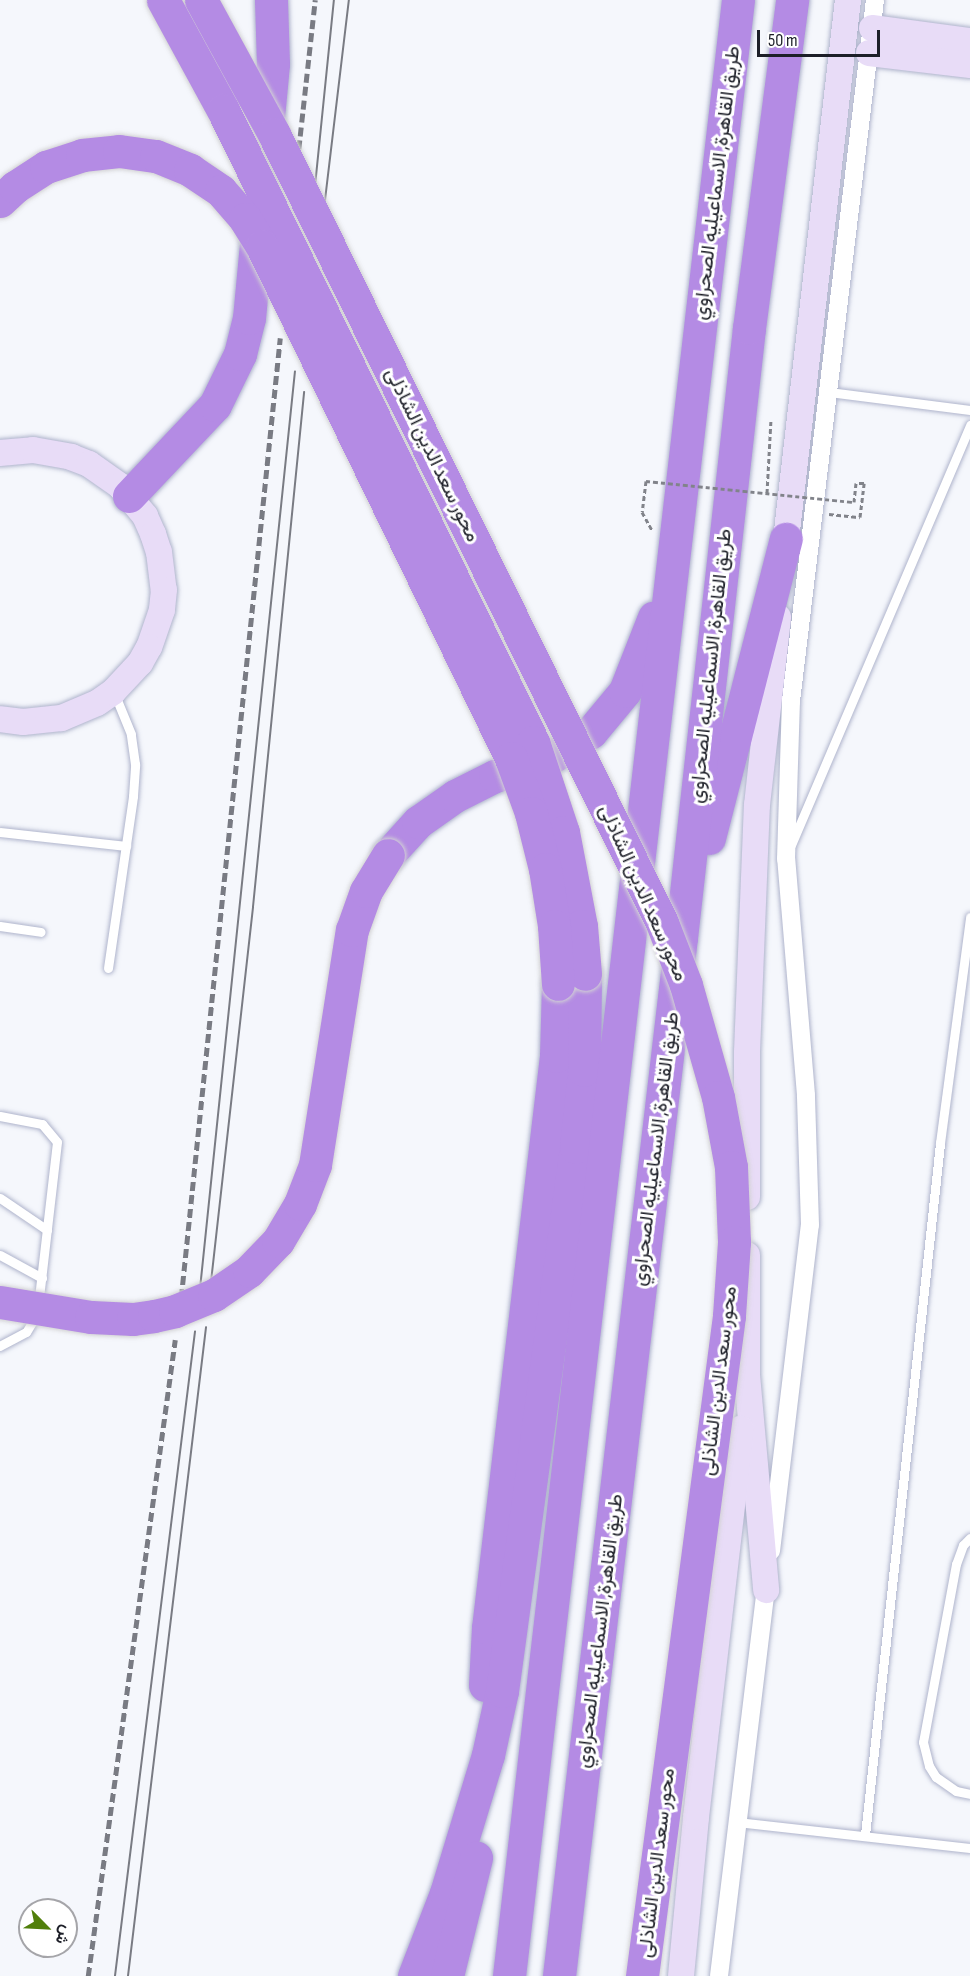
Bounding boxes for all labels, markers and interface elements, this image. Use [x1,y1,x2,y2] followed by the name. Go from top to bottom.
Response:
[760,18,883,56] scale bar
[768,30,798,51] text: 50 m
[688,45,746,321] street label: طريق القاهرة, الاسماعيليه الصحراوي
[379,364,485,546] street label: محور سعد الدين الشاذلى
[685,527,737,805] street label: طريق القاهرة, الاسماعيليه الصحراوي
[593,801,693,985] street label: محور سعد الدين الشاذلى
[627,1011,685,1287] street label: طريق القاهرة, الاسماعيليه الصحراوي
[695,1285,743,1477] street label: محور سعد الدين الشاذلى
[571,1493,629,1769] street label: طريق القاهرة, الاسماعيليه الصحراوي
[633,1767,681,1959] street label: محور سعد الدين الشاذلى
[18,1898,78,1958] north arrow
[50,1922,76,1947] text: ش

